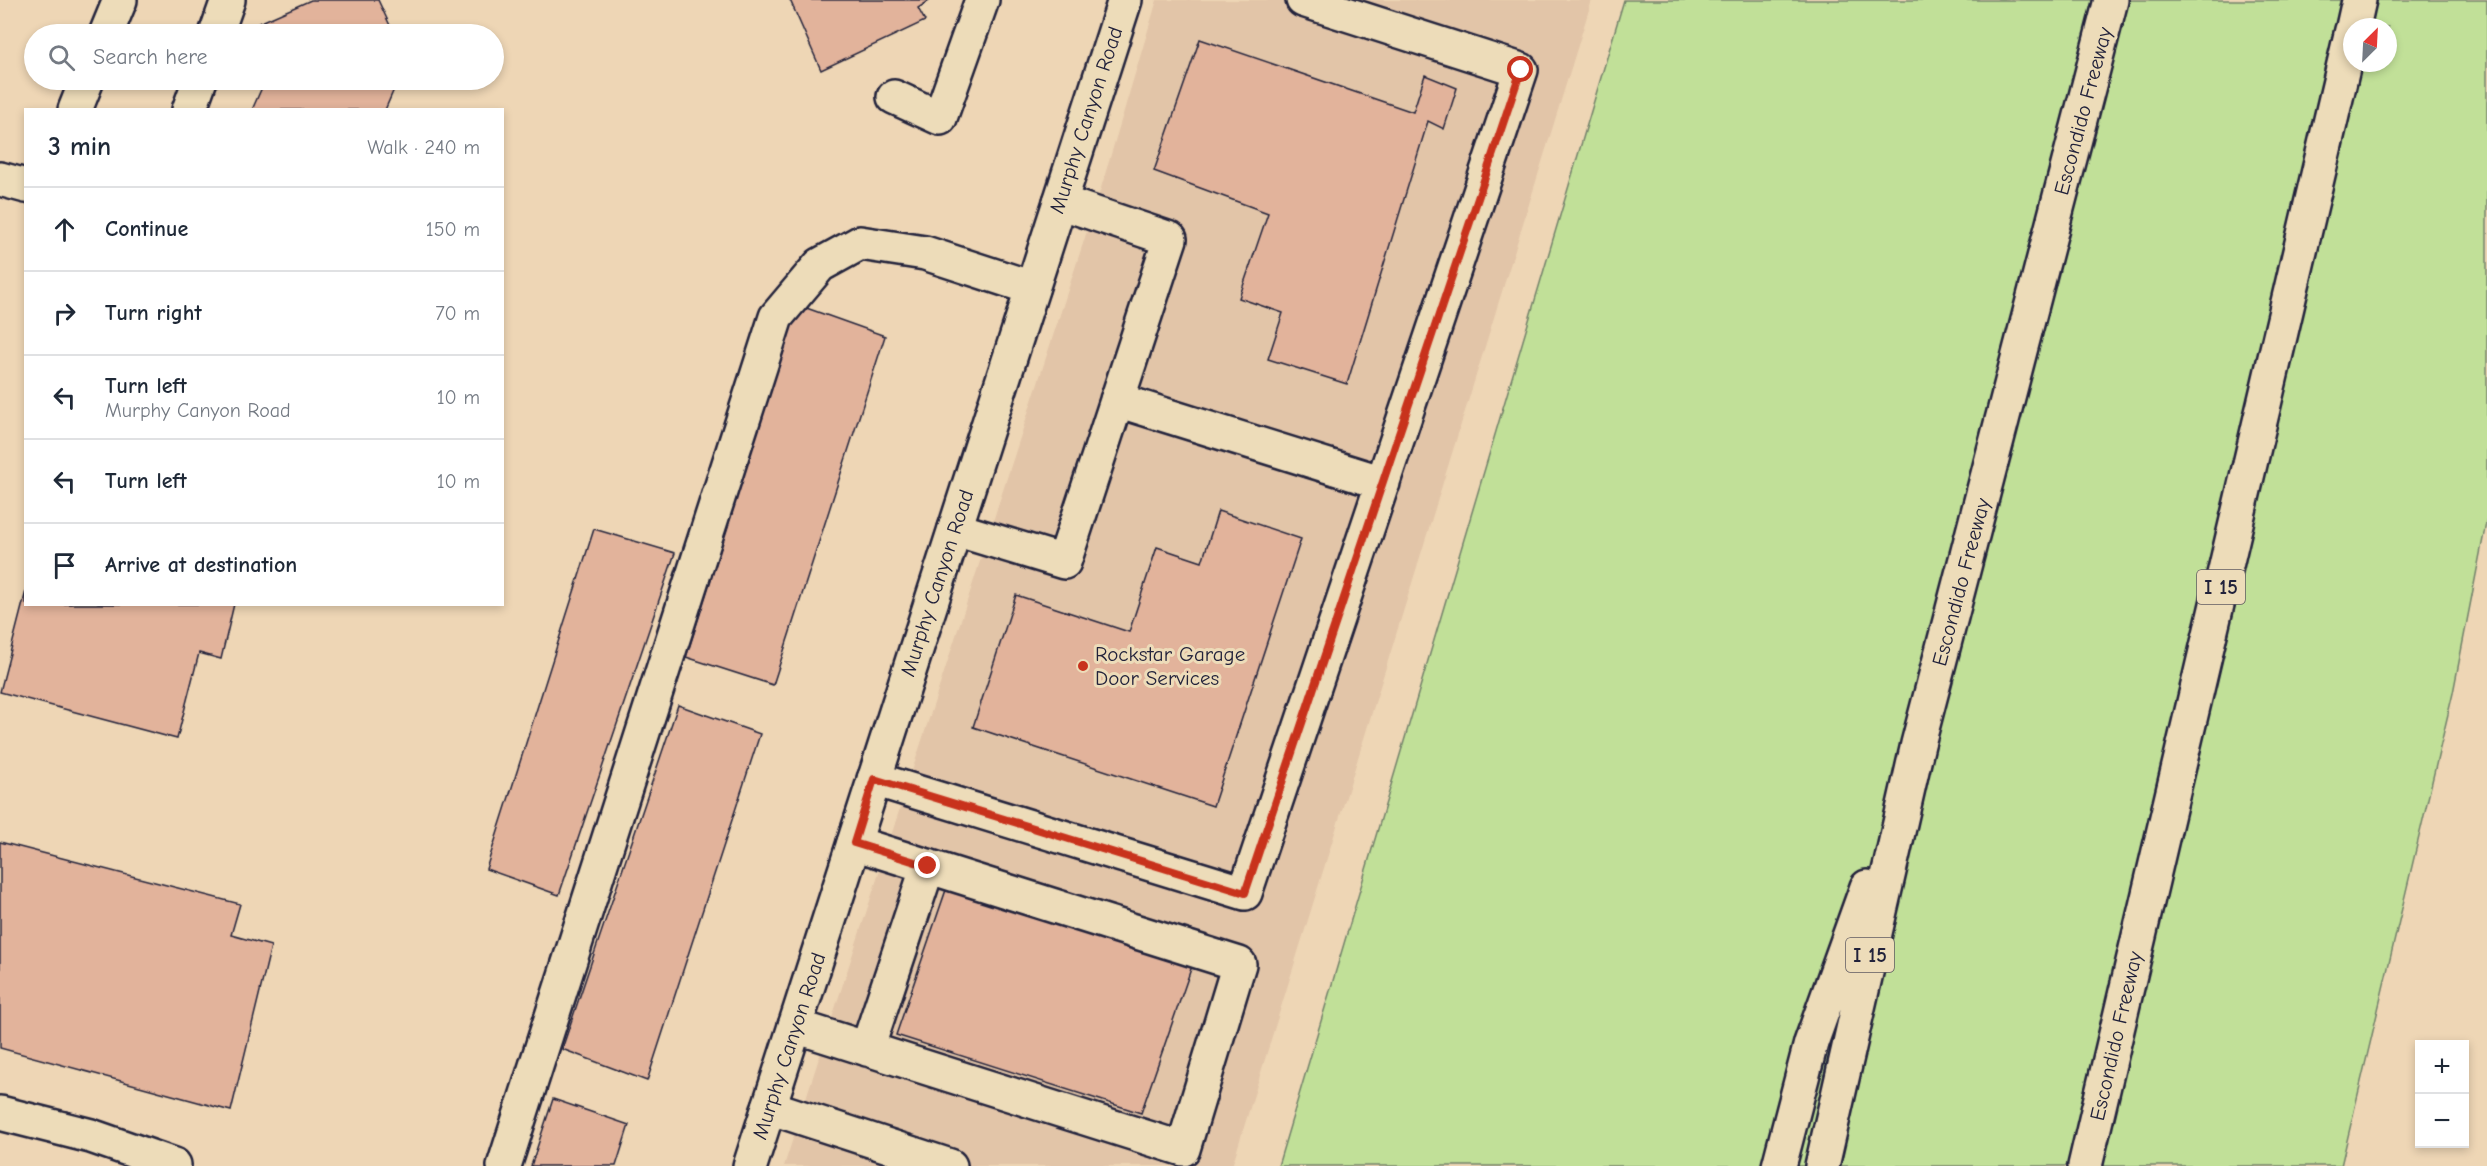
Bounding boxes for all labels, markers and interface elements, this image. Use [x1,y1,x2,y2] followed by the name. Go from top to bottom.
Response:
[2343,18,2397,72] north arrow
[24,24,504,90] search box
[1044,24,1128,216] street label: Murphy Canyon Road
[2049,24,2117,198] street label: Escondido Freeway
[45,41,78,74] icon: search
[93,44,208,70] text: Search here
[1507,56,1533,82] route start
[48,132,111,162] text: 3 min
[367,136,480,159] text: Walk · 240 m
[48,213,81,246] icon: ahead
[105,216,188,242] text: Continue
[426,218,480,241] text: 150 m
[48,297,81,330] icon: right
[105,300,202,326] text: Turn right
[435,302,480,325] text: 70 m
[105,373,187,399] text: Turn left
[48,381,81,414] icon: left
[437,386,480,409] text: 10 m
[105,399,291,422] text: Murphy Canyon Road
[48,465,81,498] icon: left
[105,468,187,494] text: Turn left
[437,470,480,493] text: 10 m
[895,487,979,679] street label: Murphy Canyon Road
[1927,495,1995,669] street label: Escondido Freeway
[48,549,81,582] icon: arrive
[105,552,297,578] text: Arrive at destination
[2197,570,2245,604] road number: I 15
[1095,642,1245,690] place label: Rockstar Garage Door Services
[1076,659,1090,673] marker: Rockstar Garage Door Services
[914,852,940,878] route end
[1846,938,1894,972] road number: I 15
[2085,949,2147,1123] street label: Escondido Freeway
[747,950,831,1142] street label: Murphy Canyon Road
[2415,1040,2469,1148] map controls
[2415,1040,2469,1094] button: +
[2415,1094,2469,1148] button: −

